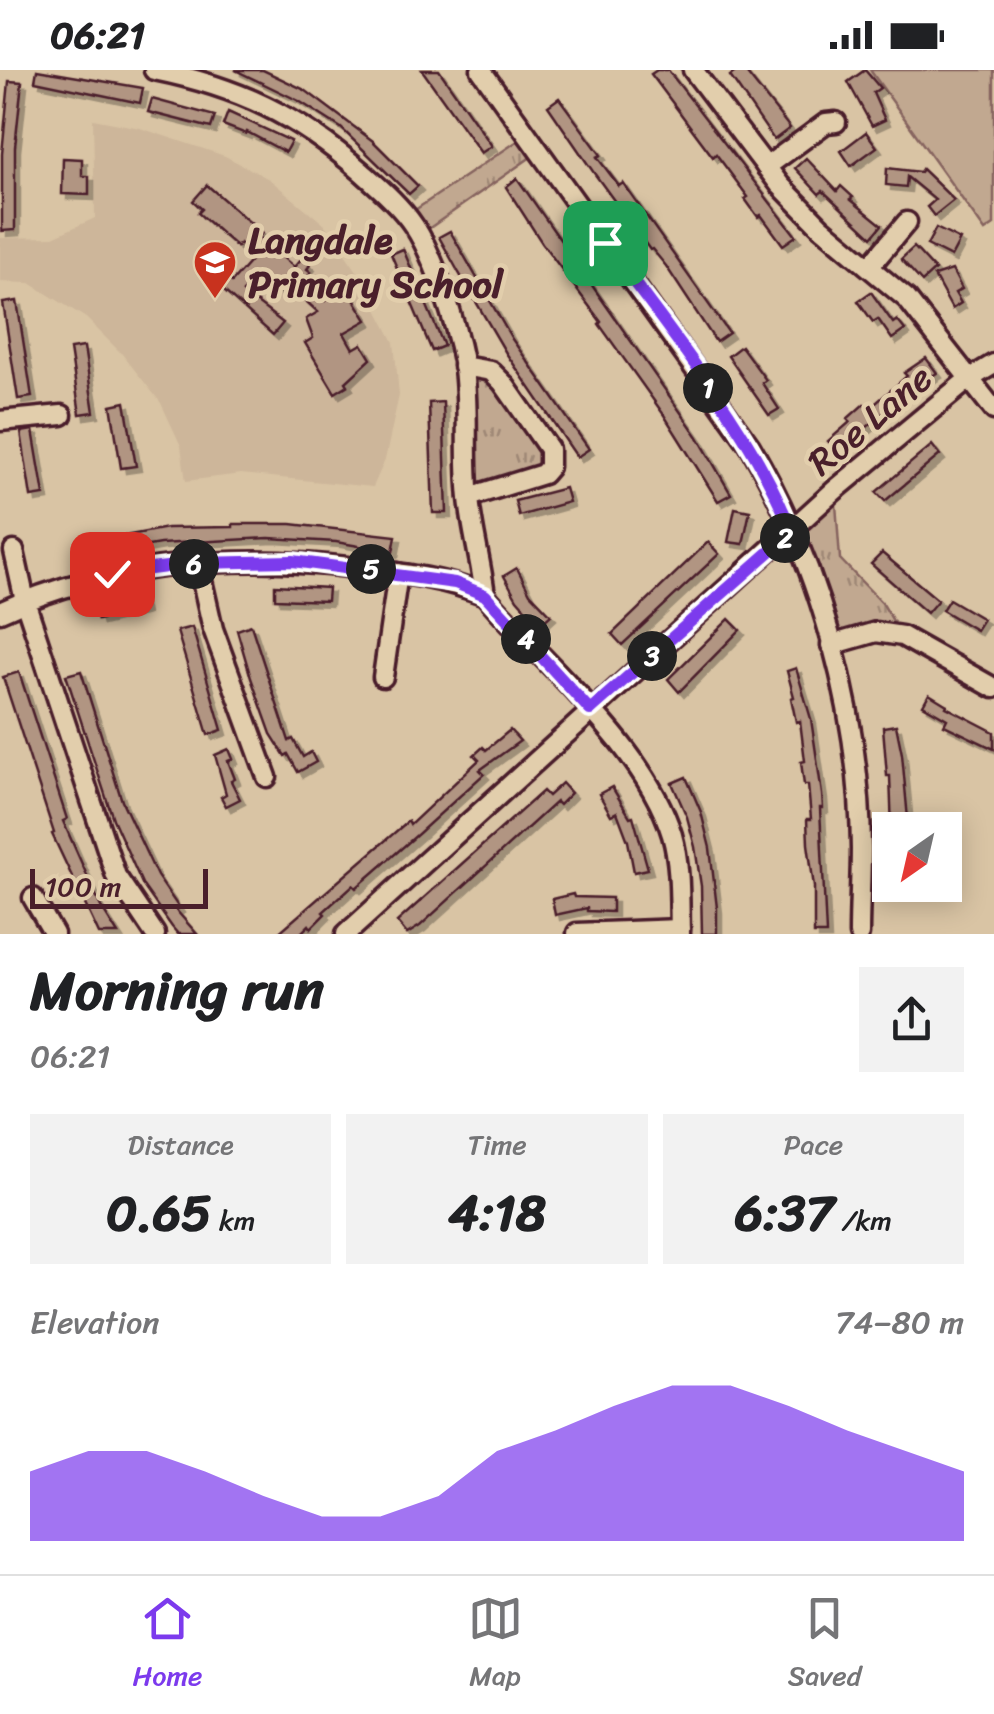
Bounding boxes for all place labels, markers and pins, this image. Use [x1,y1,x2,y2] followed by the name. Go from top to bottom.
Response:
[563,201,648,286] pin
[248,207,505,318] place label: Langdale Primary School
[192,239,238,300] school or university icon: Langdale Primary School
[683,363,733,413] pin: 1
[760,513,810,563] pin: 2
[70,532,155,617] pin
[169,539,219,589] pin: 6
[346,544,396,594] pin: 5
[501,614,551,664] pin: 4
[627,631,677,681] pin: 3

